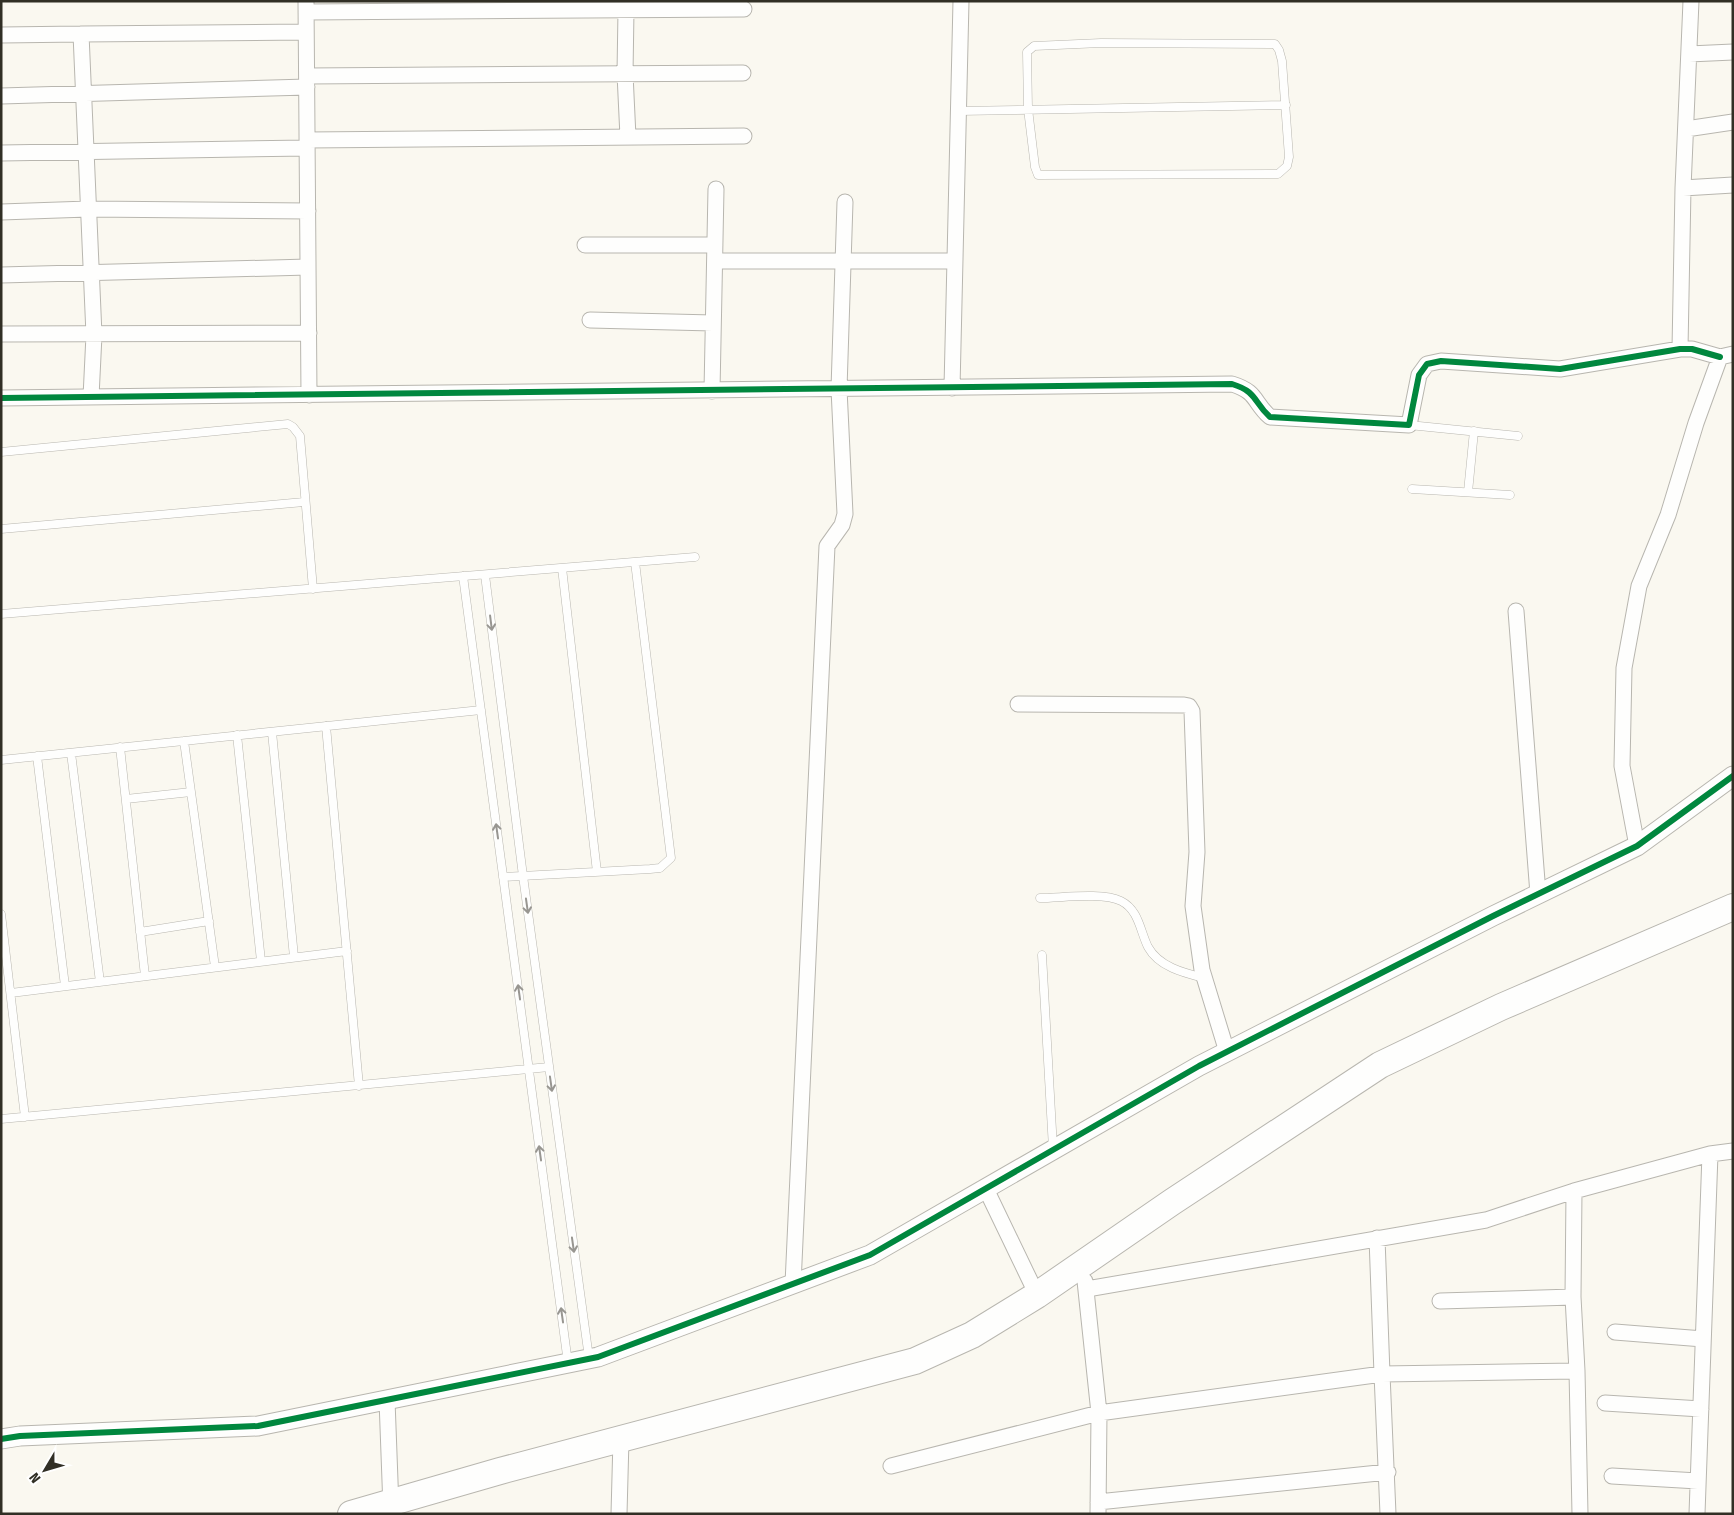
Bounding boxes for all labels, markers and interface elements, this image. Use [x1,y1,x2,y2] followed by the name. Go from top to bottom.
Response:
[486,615,496,631] one-way arrow
[492,824,502,840] one-way arrow
[522,897,532,913] one-way arrow
[514,985,524,1001] one-way arrow
[547,1076,557,1092] one-way arrow
[535,1146,545,1162] one-way arrow
[569,1237,579,1253] one-way arrow
[557,1307,567,1323] one-way arrow
[20,1445,70,1495] north arrow
[26,1469,44,1486] text: N

